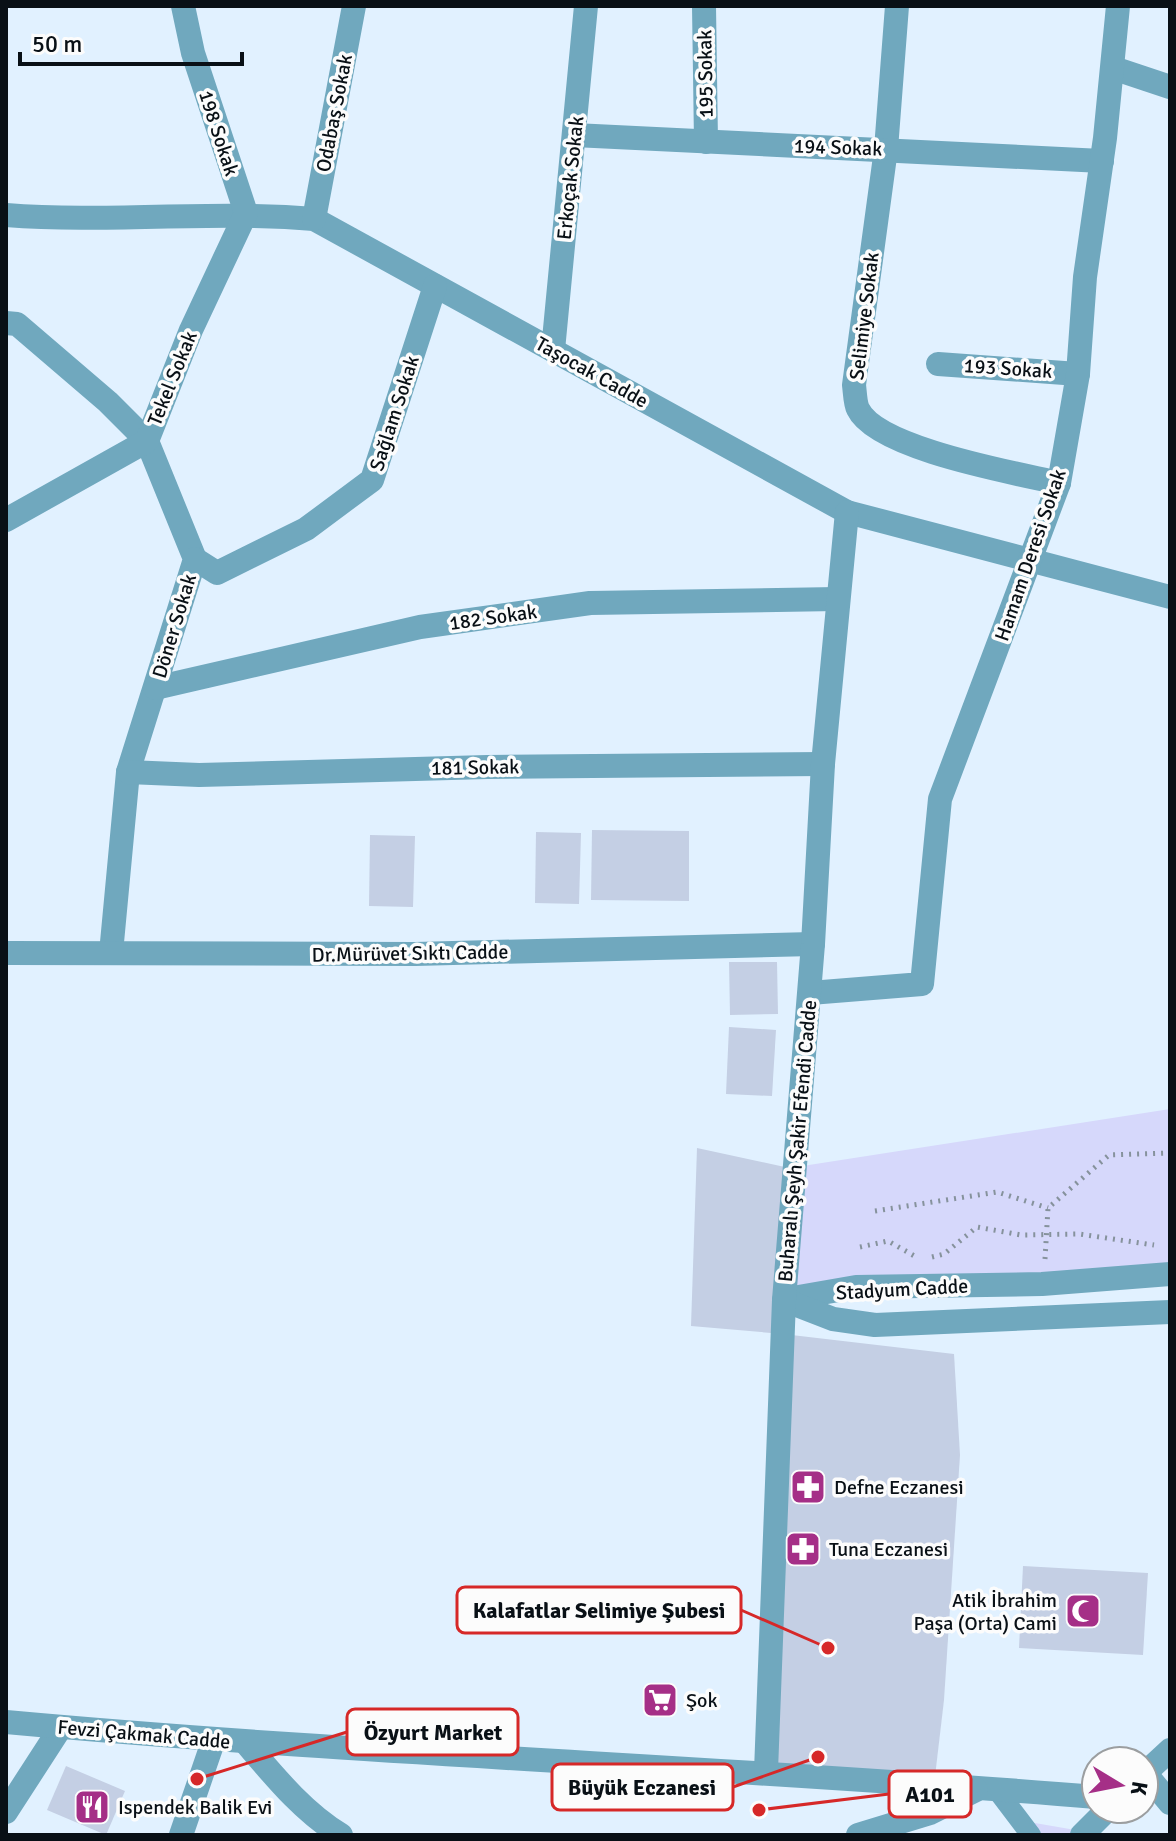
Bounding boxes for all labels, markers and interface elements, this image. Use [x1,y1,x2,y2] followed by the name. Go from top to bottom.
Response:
[20,16,242,66] scale bar
[32,29,82,59] text: 50 m
[692,30,719,118] street label: 195 Sokak
[311,52,358,174] street label: Odabaş Sokak
[193,87,244,179] street label: 198 Sokak
[552,115,589,241] street label: Erkoçak Sokak
[793,133,883,162] street label: 194 Sokak
[844,251,885,381] street label: Selimiye Sokak
[142,327,203,429] street label: Tekel Sokak
[531,331,652,414] street label: Taşocak Cadde
[364,352,425,474] street label: Sağlam Sokak
[963,353,1053,384] street label: 193 Sokak
[989,466,1072,644] street label: Hamam Deresi Sokak
[147,571,202,681] street label: Döner Sokak
[448,599,539,636] street label: 182 Sokak
[431,754,519,781] street label: 181 Sokak
[311,939,509,968] street label: Dr.Mürüvet Sıktı Cadde
[773,999,822,1283] street label: Buharalı Şeyh Şakir Efendi Cadde
[835,1274,969,1305] street label: Stadyum Cadde
[789,1468,827,1506] pharmacy icon: Defne Eczanesi
[834,1475,964,1500] place label: Defne Eczanesi
[784,1530,822,1568] pharmacy icon: Tuna Eczanesi
[829,1537,948,1562] place label: Tuna Eczanesi
[457,1587,741,1633] callout: Kalafatlar Selimiye Şubesi
[913,1588,1057,1636] place label: Atik İbrahim Paşa (Orta) Cami
[1064,1592,1102,1630] mosque icon: Atik İbrahim Paşa (Orta) Cami
[473,1597,725,1624] text: Kalafatlar Selimiye Şubesi
[641,1681,679,1719] supermarket icon: Şok
[686,1688,718,1713] place label: Şok
[347,1709,518,1755] callout: Özyurt Market
[57,1714,231,1755] street label: Fevzi Çakmak Cadde
[364,1719,502,1746] text: Özyurt Market
[1080,1745,1160,1825] north arrow
[552,1764,733,1810] callout: Büyük Eczanesi
[889,1771,971,1817] callout: A101
[568,1774,716,1801] text: Büyük Eczanesi
[1125,1779,1154,1798] text: K
[905,1781,955,1808] text: A101
[73,1788,111,1826] restaurant icon: Ispendek Balik Evi
[118,1795,272,1820] place label: Ispendek Balik Evi

